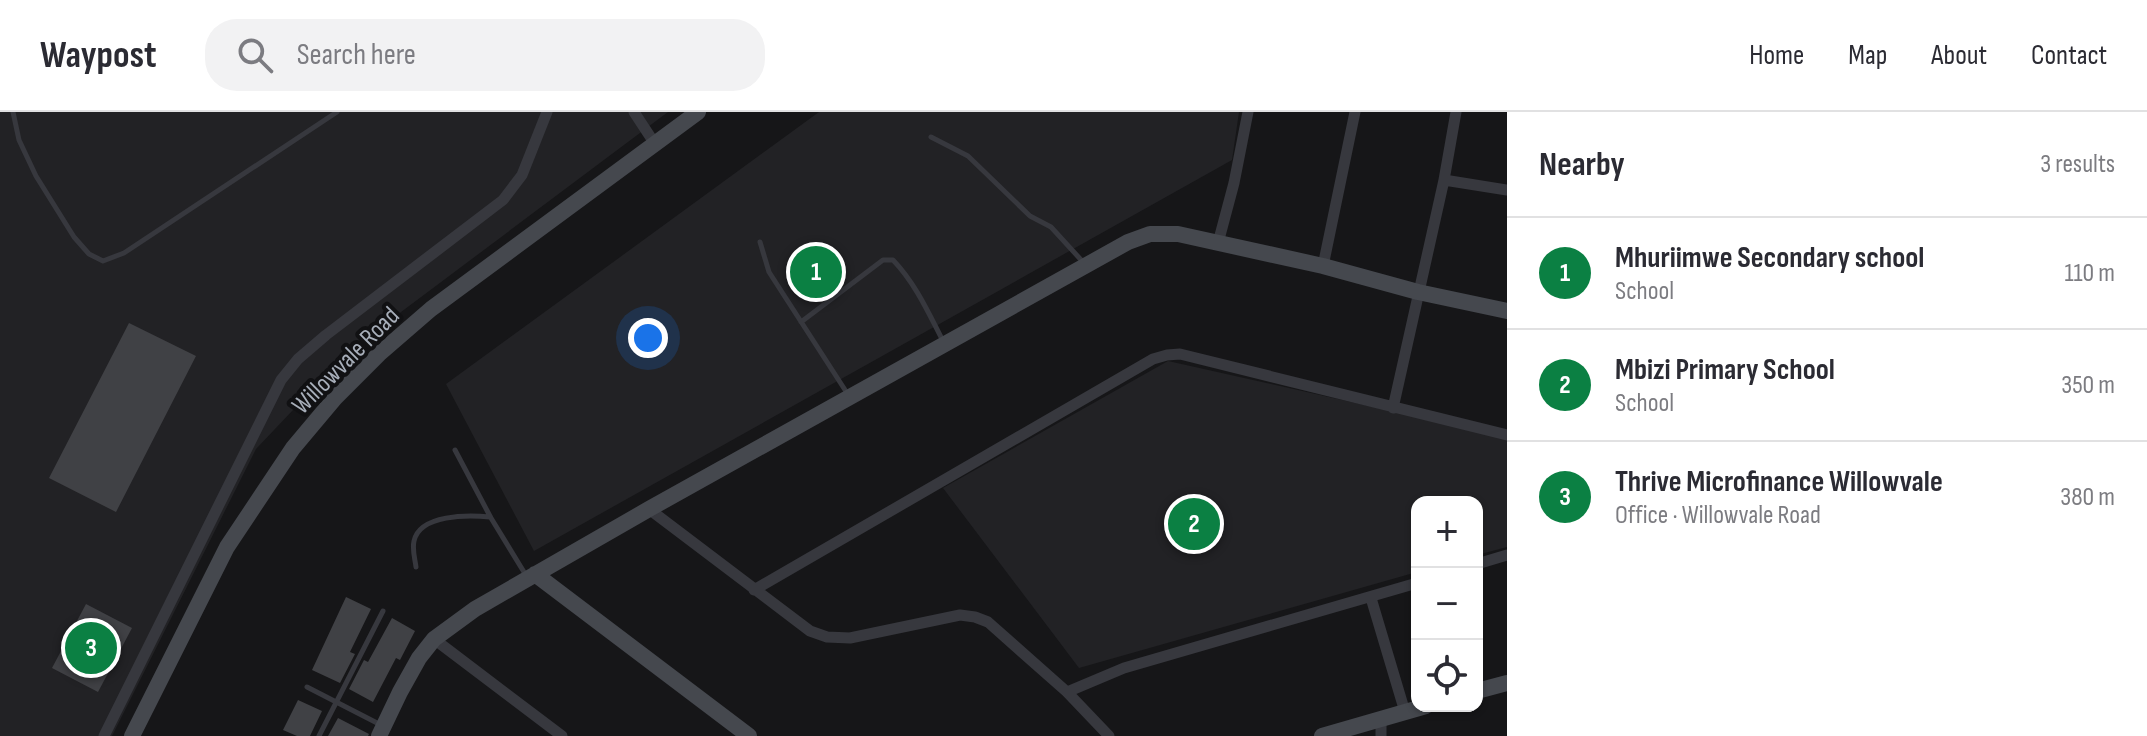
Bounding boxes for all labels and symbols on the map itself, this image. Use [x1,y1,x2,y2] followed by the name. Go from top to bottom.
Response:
[790,242,842,302] pin: 1
[286,301,406,421] street label: Willowvale Road
[628,318,668,358] your location
[1168,494,1220,554] pin: 2
[65,618,117,678] pin: 3

